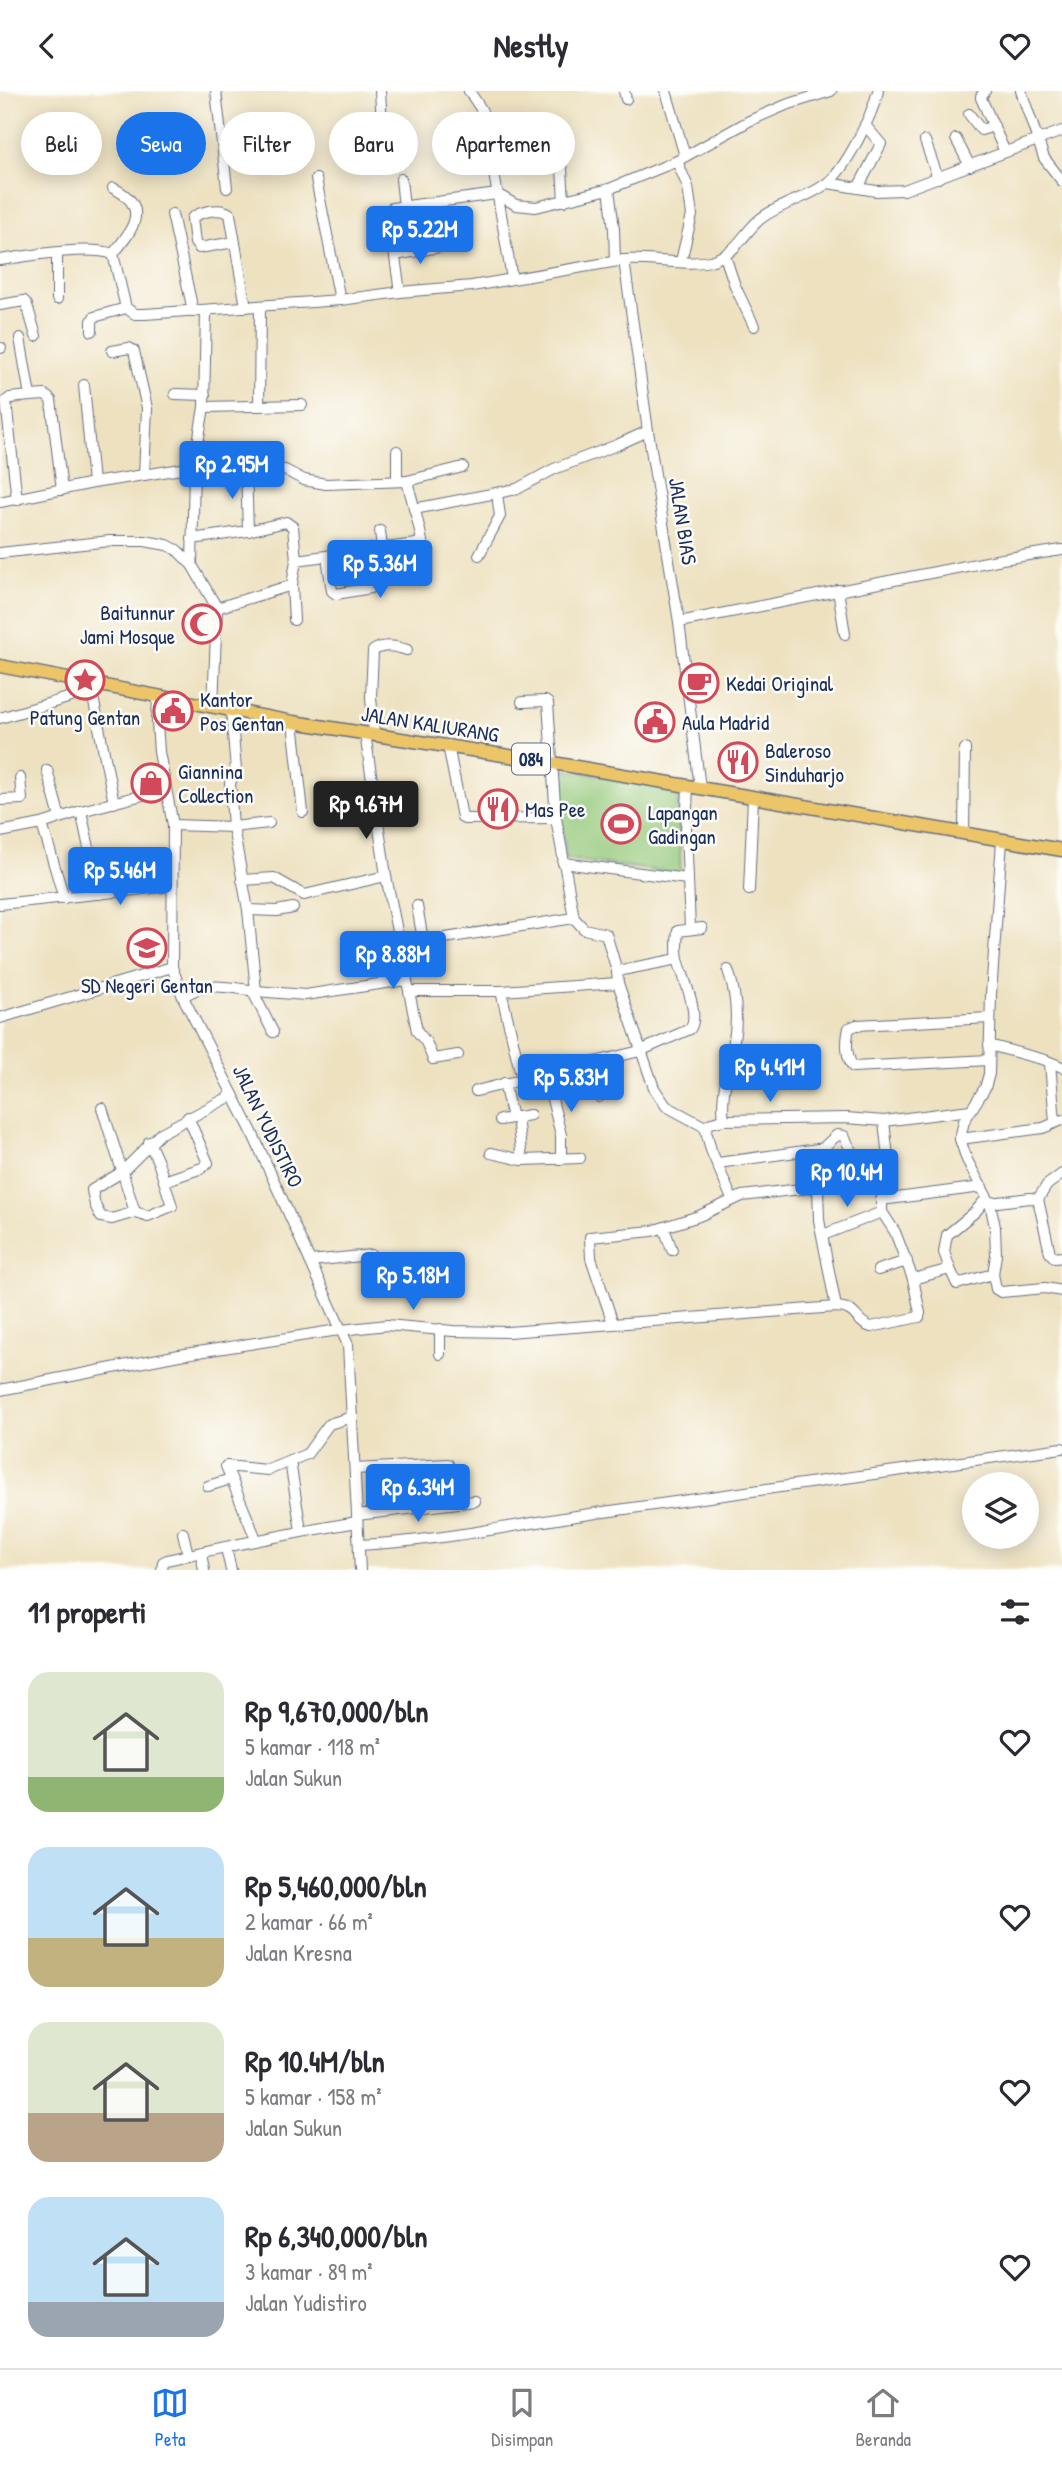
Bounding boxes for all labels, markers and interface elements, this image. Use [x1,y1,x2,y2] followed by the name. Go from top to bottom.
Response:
[493,24,569,67] text: Nestly
[28,27,66,65] icon: back
[996,27,1034,65] icon: heart
[21,112,102,175] chip: Beli
[116,112,206,175] chip: Sewa
[220,112,315,175] chip: Filter
[329,112,418,175] chip: Baru
[432,112,575,175] chip: Apartemen
[348,207,492,266] pin: Rp 5.22M
[382,213,458,244] text: Rp 5.22M
[160,441,304,501] pin: Rp 2.95M
[195,448,269,479] text: Rp 2.95M
[662,475,704,567] street label: JALAN BIAS
[308,540,452,600] pin: Rp 5.36M
[343,547,417,578] text: Rp 5.36M
[80,598,175,651] place label: Baitunnur Jami Mosque
[181,603,223,645] mosque icon: Baitunnur Jami Mosque
[64,659,106,701] place icon: Patung Gentan
[678,662,720,704] cafe icon: Kedai Original
[726,669,834,698] place label: Kedai Original
[200,685,284,738] place label: Kantor Pos Gentan
[152,690,194,732] public building icon: Kantor Pos Gentan
[359,699,501,749] street label: JALAN KALIURANG
[634,701,676,743] public building icon: Aula Madrid
[30,703,140,732] place label: Patung Gentan
[682,708,769,737] place label: Aula Madrid
[765,736,844,789] place label: Baleroso Sinduharjo
[717,741,759,783] restaurant icon: Baleroso Sinduharjo
[512,743,550,775] road number: 084
[178,757,253,810] place label: Giannina Collection
[130,762,172,804] shop icon: Giannina Collection
[294,781,438,841] pin: Rp 9.67M
[329,788,403,819] text: Rp 9.67M
[477,788,519,830] restaurant icon: Mas Pee
[525,795,585,824] place label: Mas Pee
[648,798,718,851] place label: Lapangan Gadingan
[600,803,642,845] sports icon: Lapangan Gadingan
[48,847,192,907] pin: Rp 5.46M
[84,854,156,885] text: Rp 5.46M
[126,927,168,969] school or university icon: SD Negeri Gentan
[321,932,465,991] pin: Rp 8.88M
[356,938,430,969] text: Rp 8.88M
[81,971,213,1000] place label: SD Negeri Gentan
[698,1045,842,1104] pin: Rp 4.41M
[735,1051,805,1082] text: Rp 4.41M
[499,1055,643,1114] pin: Rp 5.83M
[226,1060,310,1192] street label: JALAN YUDISTIRO
[534,1061,608,1092] text: Rp 5.83M
[775,1149,919,1209] pin: Rp 10.4M
[811,1156,883,1187] text: Rp 10.4M
[341,1253,485,1312] pin: Rp 5.18M
[377,1259,449,1290] text: Rp 5.18M
[346,1465,490,1524] pin: Rp 6.34M
[382,1471,454,1502] text: Rp 6.34M
[962,1472,1039,1549] map controls
[962,1472,1039,1549] button: layers
[28,1592,147,1632] text: 11 properti
[996,1593,1034,1631] icon: filters
[245,1691,429,1731] text: Rp 9,670,000/bln
[84,1700,168,1784] icon: home
[996,1723,1034,1761] icon: heart
[245,1731,380,1762] text: 5 kamar · 118 m²
[245,1762,342,1793] text: Jalan Sukun
[245,1866,427,1906] text: Rp 5,460,000/bln
[84,1875,168,1959] icon: home
[996,1898,1034,1936] icon: heart
[245,1906,373,1937] text: 2 kamar · 66 m²
[245,1937,352,1968] text: Jalan Kresna
[245,2041,385,2081] text: Rp 10.4M/bln
[84,2050,168,2134] icon: home
[996,2073,1034,2111] icon: heart
[245,2081,382,2112] text: 5 kamar · 158 m²
[245,2112,342,2143] text: Jalan Sukun
[245,2216,428,2256] text: Rp 6,340,000/bln
[84,2225,168,2309] icon: home
[996,2248,1034,2286] icon: heart
[245,2256,372,2287] text: 3 kamar · 89 m²
[245,2287,367,2318] text: Jalan Yudistiro
[151,2384,189,2452] tab: Peta
[491,2384,553,2452] tab: Disimpan
[855,2384,911,2452] tab: Beranda

